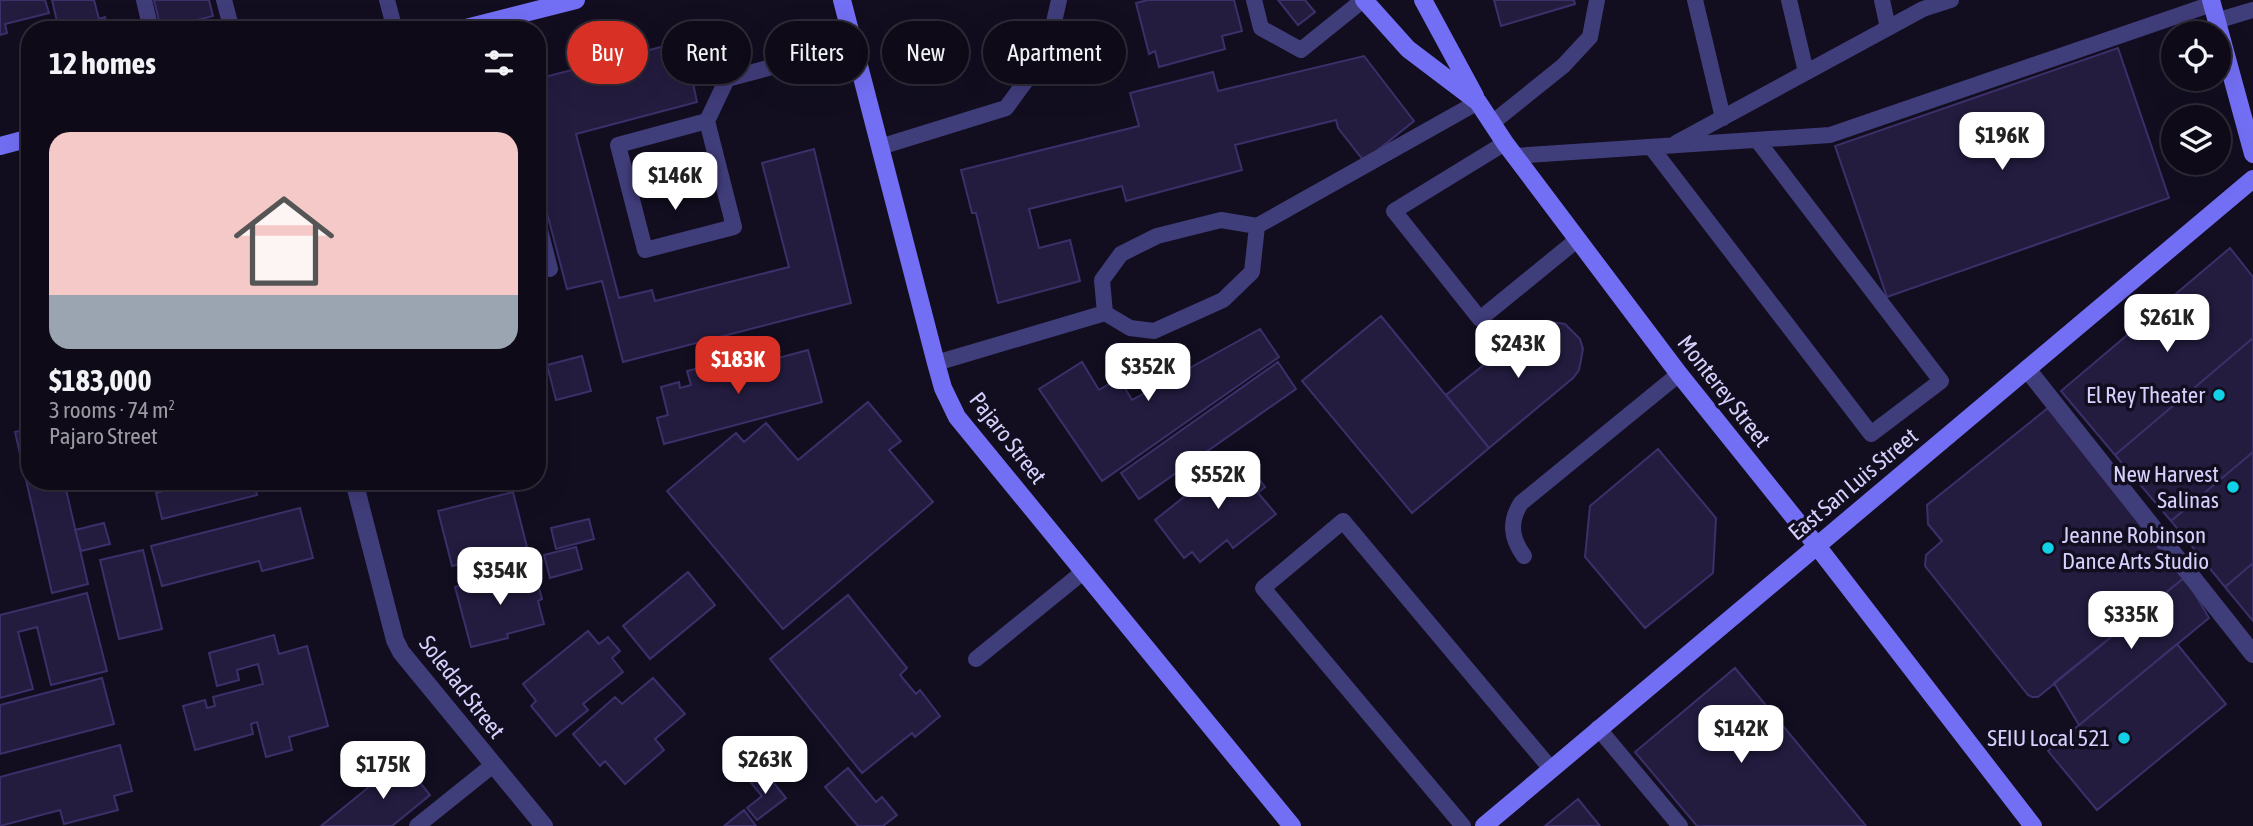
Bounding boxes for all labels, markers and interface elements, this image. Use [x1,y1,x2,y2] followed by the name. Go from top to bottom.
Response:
[567,21,648,84] chip: Buy
[662,21,751,84] chip: Rent
[765,21,868,84] chip: Filters
[882,21,969,84] chip: New
[983,21,1126,84] chip: Apartment
[2161,21,2231,175] map controls
[2161,21,2231,91] button: locate
[480,44,518,82] icon: filters
[49,46,156,80] text: 12 homes
[2161,105,2231,175] button: layers
[1953,113,2051,172] pin: $196K
[1975,122,2029,148] text: $196K
[626,152,724,212] pin: $146K
[648,162,702,188] text: $146K
[221,178,347,304] icon: home
[2118,294,2216,354] pin: $261K
[2140,304,2194,330] text: $261K
[1469,320,1567,380] pin: $243K
[1491,330,1545,356] text: $243K
[1672,330,1776,452] street label: Monterey Street
[689,336,787,396] pin: $183K
[1099,344,1197,403] pin: $352K
[711,346,765,372] text: $183K
[1121,353,1175,379] text: $352K
[49,363,152,397] text: $183,000
[2086,382,2206,408] place label: El Rey Theater
[964,387,1052,489] street label: Pajaro Street
[2211,387,2227,403] marker: El Rey Theater
[49,397,175,423] text: 3 rooms · 74 m²
[49,423,158,449] text: Pajaro Street
[1783,423,1923,545] street label: East San Luis Street
[1169,452,1267,511] pin: $552K
[1191,461,1245,487] text: $552K
[2113,461,2219,513] place label: New Harvest Salinas
[2225,479,2241,495] marker: New Harvest Salinas
[2062,522,2209,574] place label: Jeanne Robinson Dance Arts Studio
[2040,540,2056,556] marker: Jeanne Robinson Dance Arts Studio
[451,548,549,607] pin: $354K
[473,557,527,583] text: $354K
[2082,592,2180,651] pin: $335K
[2104,601,2158,627] text: $335K
[414,631,510,743] street label: Soledad Street
[1692,706,1790,765] pin: $142K
[1714,715,1768,741] text: $142K
[1987,725,2110,751] place label: SEIU Local 521
[2116,730,2132,746] marker: SEIU Local 521
[716,736,814,796] pin: $263K
[334,742,432,801] pin: $175K
[738,746,792,772] text: $263K
[356,751,410,777] text: $175K

